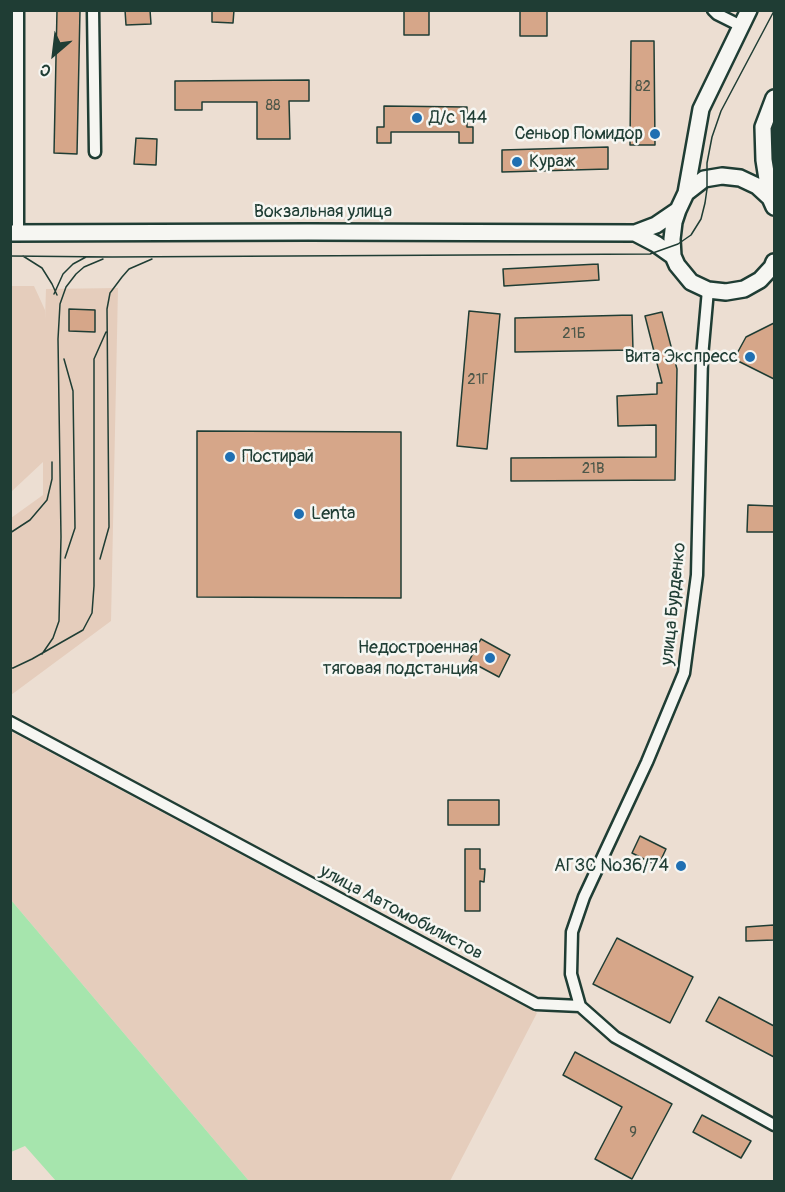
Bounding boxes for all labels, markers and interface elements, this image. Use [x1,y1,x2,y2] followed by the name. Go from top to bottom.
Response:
[24,24,84,84] north arrow
[36,59,55,81] text: С
[635,78,651,96] house number: 82
[265,97,281,115] house number: 88
[429,107,487,129] place label: Д/с 144
[410,111,424,125] marker: Д/с 144
[514,123,643,145] place label: Сеньор Помидор
[648,127,662,141] marker: Сеньор Помидор
[529,151,575,173] place label: Кураж
[510,155,524,169] marker: Кураж
[254,201,392,223] street label: Вокзальная улица
[562,325,586,343] house number: 21Б
[624,346,738,368] place label: Вита Экспресс
[743,350,757,364] marker: Вита Экспресс
[467,371,489,389] house number: 21Г
[242,446,314,468] place label: Постирай
[223,450,237,464] marker: Постирай
[582,460,604,478] house number: 21В
[311,503,355,525] place label: Lenta
[292,507,306,521] marker: Lenta
[657,542,691,666] street label: улица Бурденко
[323,637,478,680] place label: Недостроенная тяговая подстанция
[483,651,497,665] marker: Недостроенная тяговая подстанция
[554,855,669,877] place label: АГЗС №36/74
[674,859,688,873] marker: АГЗС №36/74
[316,861,486,965] street label: улица Автомобилистов
[629,1124,637,1142] house number: 9

